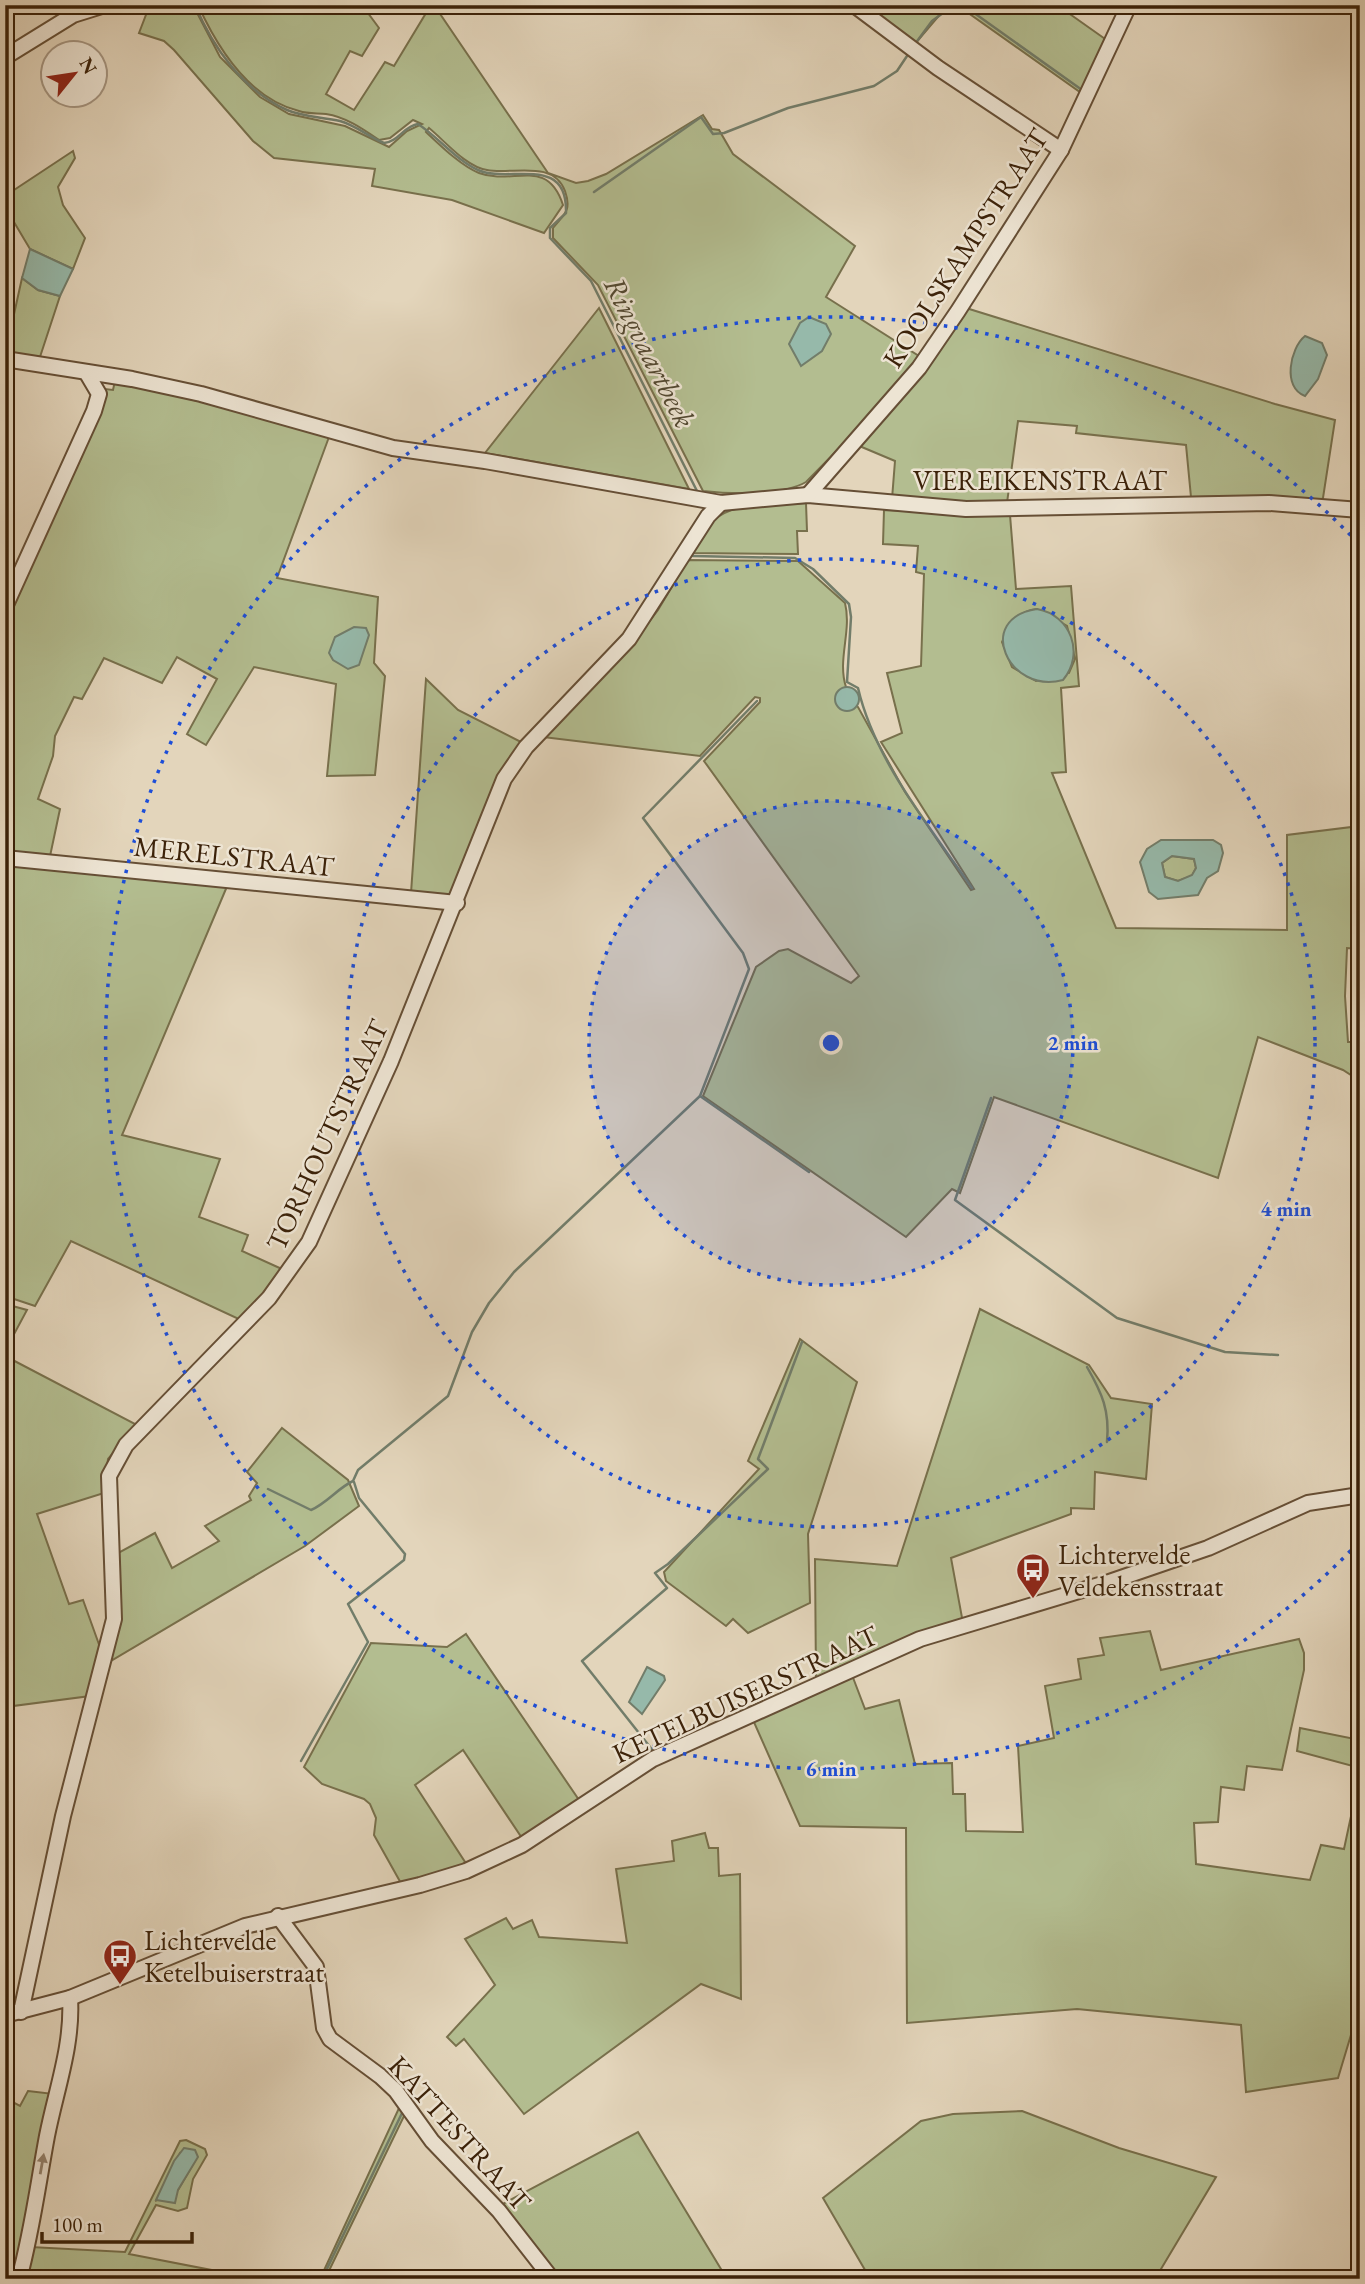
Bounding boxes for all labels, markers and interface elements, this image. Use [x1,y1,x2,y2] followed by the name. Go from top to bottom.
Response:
[38,38,108,108] north arrow
[74,53,103,79] text: N
[874,121,1056,374] street label: KOOLSKAMPSTRAAT
[595,270,705,435] water label: Ringvaartbeek
[913,462,1167,498] street label: VIEREIKENSTRAAT
[132,828,336,884] street label: MERELSTRAAT
[258,1014,396,1256] street label: TORHOUTSTRAAT
[1047,1029,1099,1056] text: 2 min
[819,1031,843,1055] centre of rings
[1260,1195,1312,1222] text: 4 min
[1058,1536,1223,1604] place label: Lichtervelde Veldekensstraat
[1014,1551,1052,1600] bus stop icon: Lichtervelde Veldekensstraat
[606,1617,884,1771] street label: KETELBUISERSTRAAT
[805,1755,857,1782] text: 6 min
[144,1922,324,1990] place label: Lichtervelde Ketelbuiserstraat
[101,1937,139,1986] bus stop icon: Lichtervelde Ketelbuiserstraat
[381,2048,539,2218] street label: KATTESTRAAT
[37,2153,48,2175] one-way arrow
[42,2200,192,2244] scale bar
[52,2211,103,2238] text: 100 m

